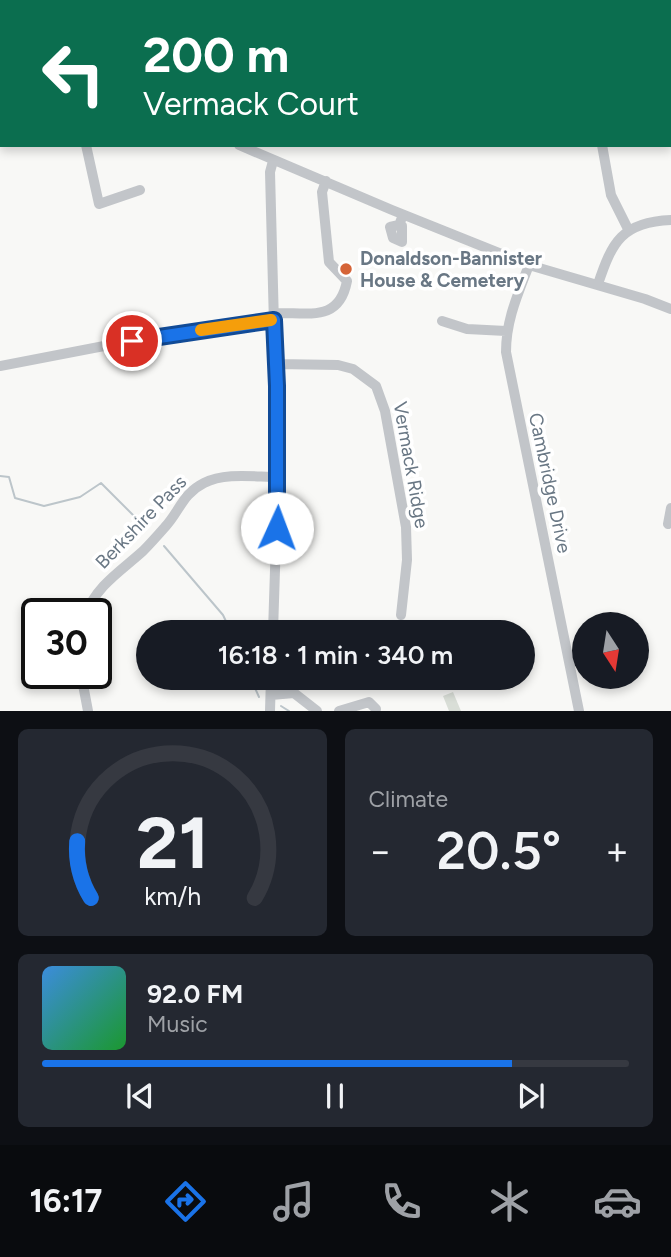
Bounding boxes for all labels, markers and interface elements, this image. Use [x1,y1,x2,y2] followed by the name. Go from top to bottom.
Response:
[143,25,289,84] text: 200 m
[28,28,119,119] icon: left
[143,85,359,123] text: Vermack Court
[360,247,542,292] place label: Donaldson-Bannister House & Cemetery
[338,261,354,277] marker: Donaldson-Bannister House & Cemetery
[102,311,162,371] pin
[113,322,151,360] icon: arrive
[389,400,433,530] street label: Vermack Ridge
[524,411,576,555] street label: Cambridge Drive
[91,470,191,574] street label: Berkshire Pass
[240,491,314,565] position arrow
[21,598,112,689] speed limit sign: 30
[572,612,649,690] north arrow
[572,612,649,689] map controls
[218,639,453,671] text: 16:18 · 1 min · 340 m
[369,785,448,813] text: Climate
[136,800,209,887] text: 21
[436,820,561,882] text: 20.5°
[369,828,392,874] text: −
[605,828,629,874] text: +
[144,881,201,911] text: km/h
[147,978,243,1010] text: 92.0 FM
[147,1010,208,1038] text: Music
[121,1077,159,1115] icon: previous
[316,1077,354,1115] icon: pause
[512,1077,550,1115] icon: next
[161,1177,210,1226] icon: directions
[269,1177,318,1226] icon: music
[377,1177,426,1226] icon: phone
[485,1177,534,1226] icon: climate
[593,1177,642,1226] icon: car
[29,1182,102,1220] text: 16:17

